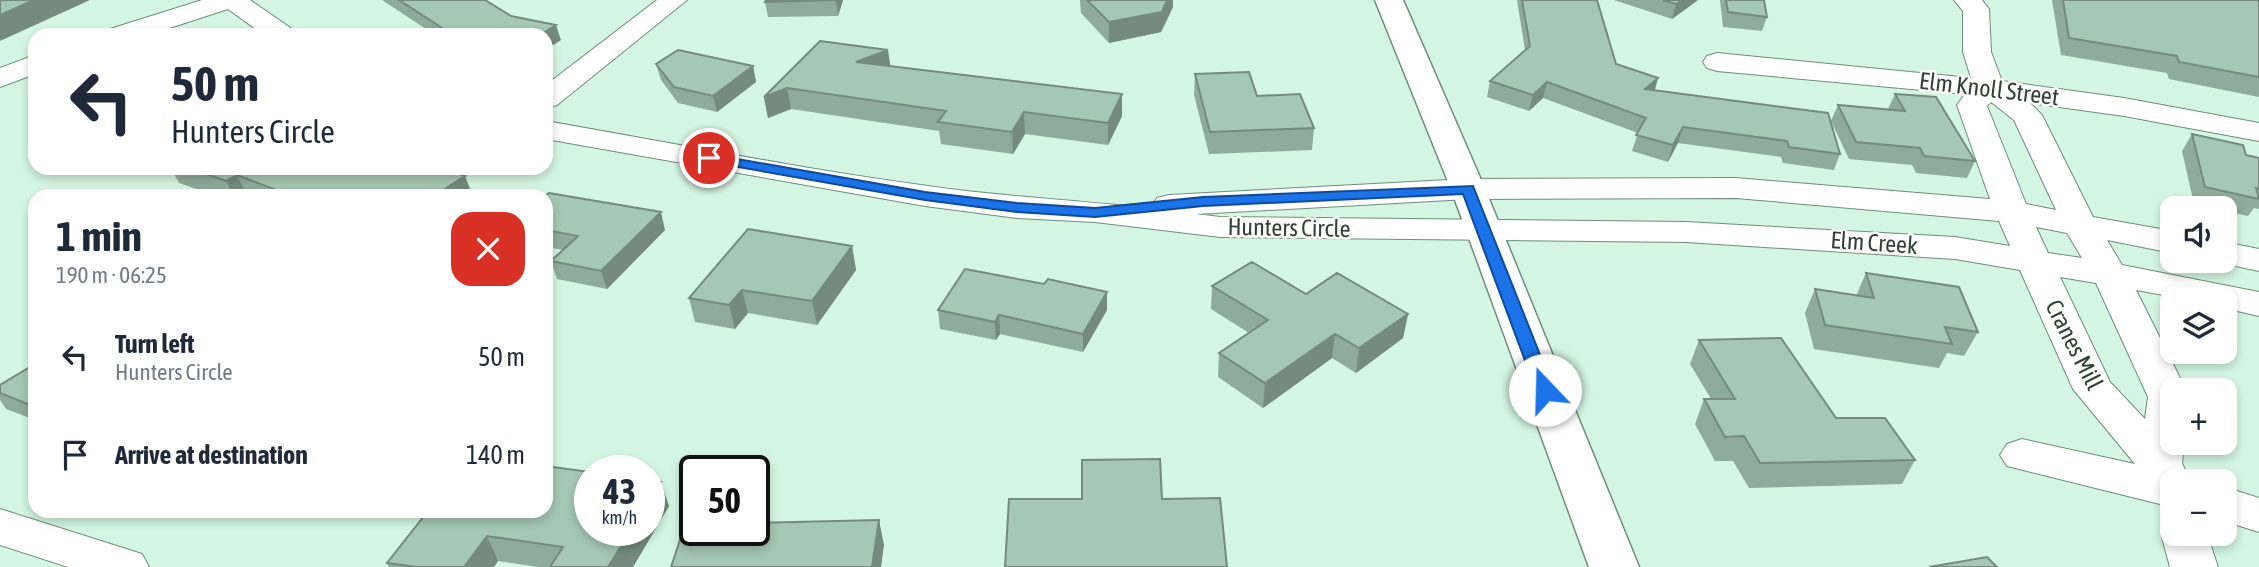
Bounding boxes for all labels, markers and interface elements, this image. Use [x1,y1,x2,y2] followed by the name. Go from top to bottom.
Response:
[171,55,259,111] text: 50 m
[56,56,147,147] icon: left
[1918,67,2061,110] street label: Elm Knoll Street
[171,113,335,150] text: Hunters Circle
[679,128,739,188] pin
[690,139,728,177] icon: arrive
[2160,196,2237,546] map controls
[2160,196,2237,273] button: sound
[56,212,142,260] text: 1 min
[451,212,525,286] button: close
[1227,213,1351,242] street label: Hunters Circle
[1830,226,1919,259] street label: Elm Creek
[56,262,167,288] text: 190 m · 06:25
[2160,287,2237,364] button: layers
[2040,295,2109,395] street label: Cranes Mill
[115,329,195,359] text: Turn left
[56,338,94,376] icon: left
[478,342,525,372] text: 50 m
[1508,353,1582,427] position arrow
[115,359,233,385] text: Hunters Circle
[2160,378,2237,455] button: +
[56,436,94,474] icon: arrive
[115,440,308,470] text: Arrive at destination
[466,440,525,470] text: 140 m
[679,455,770,546] speed limit sign: 50
[2160,469,2237,546] button: −
[603,471,636,511] text: 43
[602,507,637,528] text: km/h

